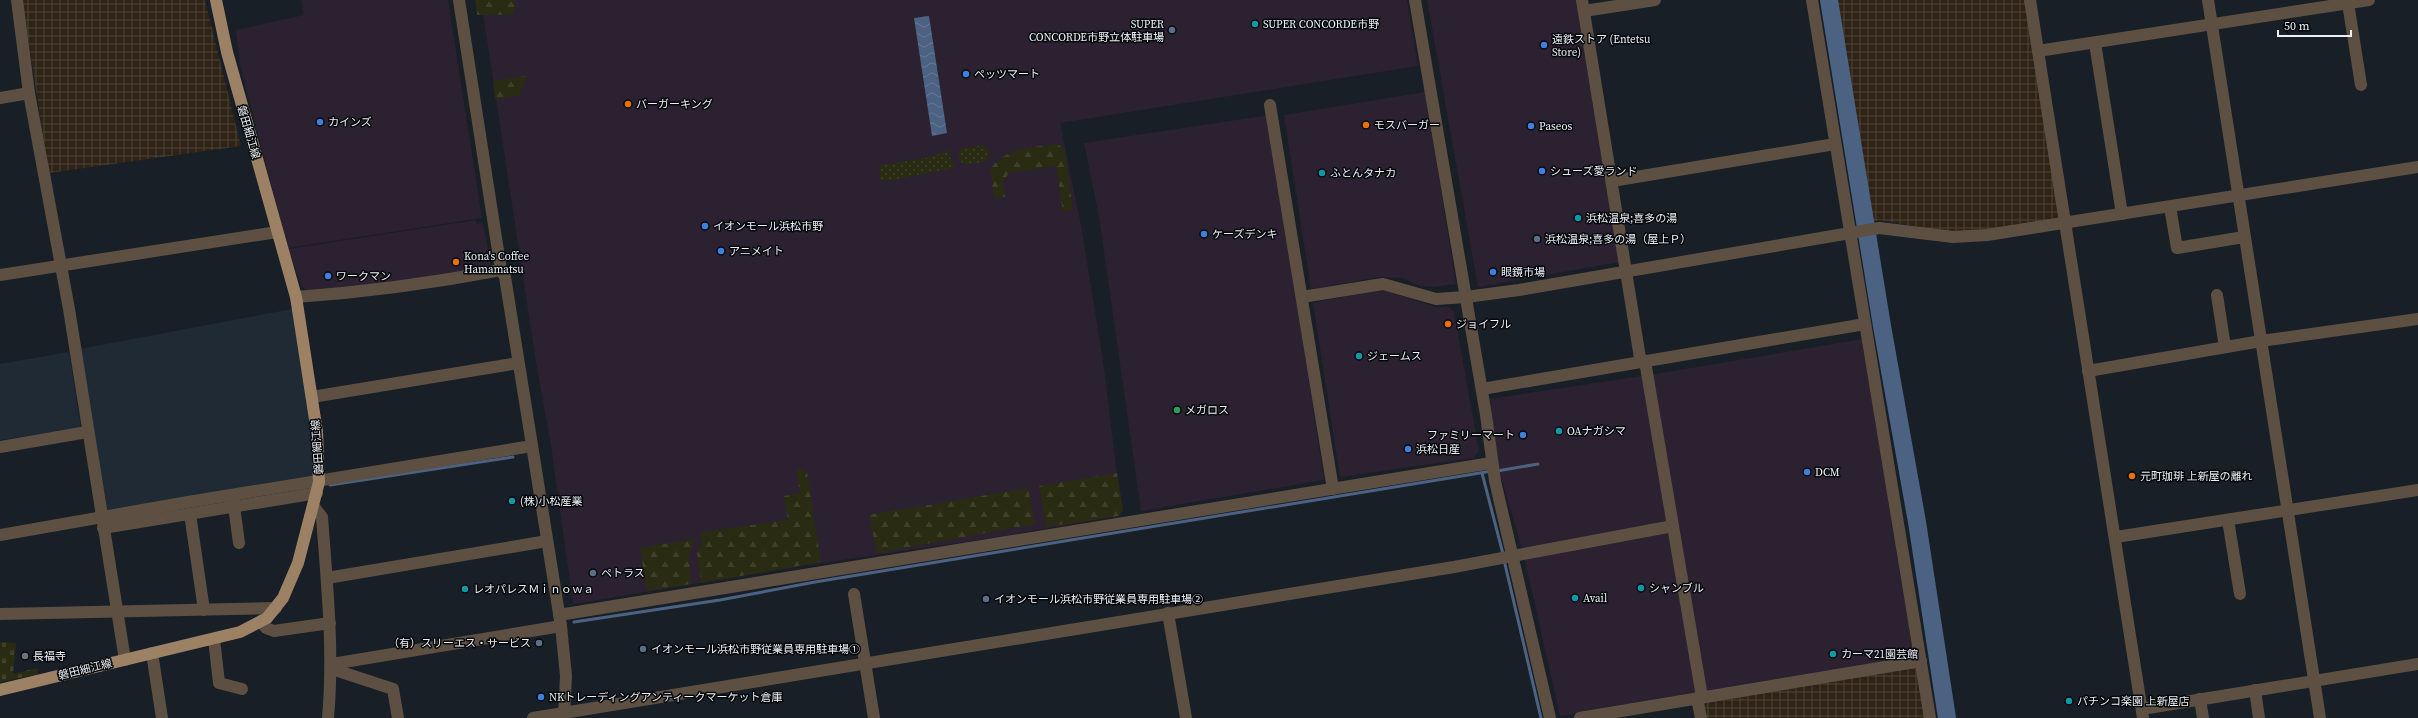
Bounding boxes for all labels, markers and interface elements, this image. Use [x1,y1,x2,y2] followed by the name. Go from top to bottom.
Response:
[2278,12,2351,38] scale bar
[1029,17,1164,45] place label: SUPER CONCORDE市野立体駐車場
[1263,17,1379,32] place label: SUPER CONCORDE市野
[2284,18,2310,34] text: 50 m
[1250,19,1260,29] marker: SUPER CONCORDE市野
[1167,25,1177,35] marker: SUPER CONCORDE市野立体駐車場
[1552,32,1651,60] place label: 遠鉄ストア (Entetsu Store)
[1539,40,1549,50] marker: 遠鉄ストア (Entetsu Store)
[974,67,1040,82] place label: ペッツマート
[961,69,971,79] marker: ペッツマート
[636,97,713,112] place label: バーガーキング
[623,99,633,109] marker: バーガーキング
[234,104,263,161] street label: 磐田細江線
[328,115,372,130] place label: カインズ
[315,117,325,127] marker: カインズ
[1374,118,1440,133] place label: モスバーガー
[1539,119,1573,134] place label: Paseos
[1361,120,1371,130] marker: モスバーガー
[1526,121,1536,131] marker: Paseos
[1550,164,1637,179] place label: シューズ愛ランド
[1330,166,1396,181] place label: ふとんタナカ
[1537,166,1547,176] marker: シューズ愛ランド
[1317,168,1327,178] marker: ふとんタナカ
[1586,211,1677,226] place label: 浜松温泉;喜多の湯
[1573,213,1583,223] marker: 浜松温泉;喜多の湯
[713,219,823,234] place label: イオンモール浜松市野
[700,221,710,231] marker: イオンモール浜松市野
[1212,227,1277,242] place label: ケーズデンキ
[1199,229,1209,239] marker: ケーズデンキ
[1545,232,1691,247] place label: 浜松温泉;喜多の湯（屋上Ｐ）
[1532,234,1542,244] marker: 浜松温泉;喜多の湯（屋上Ｐ）
[729,244,784,259] place label: アニメイト
[716,246,726,256] marker: アニメイト
[464,249,529,277] place label: Kona's Coffee Hamamatsu
[451,257,461,267] marker: Kona's Coffee Hamamatsu
[1501,265,1545,280] place label: 眼鏡市場
[1488,267,1498,277] marker: 眼鏡市場
[336,269,391,284] place label: ワークマン
[323,271,333,281] marker: ワークマン
[1456,317,1511,332] place label: ジョイフル
[1443,319,1453,329] marker: ジョイフル
[1367,349,1422,364] place label: ジェームス
[1354,351,1364,361] marker: ジェームス
[1185,403,1229,418] place label: メガロス
[1172,405,1182,415] marker: メガロス
[308,419,327,475] street label: 磐田細江線
[1567,424,1626,439] place label: OAナガシマ
[1554,426,1564,436] marker: OAナガシマ
[1427,428,1515,443] place label: ファミリーマート
[1518,430,1528,440] marker: ファミリーマート
[1416,442,1460,457] place label: 浜松日産
[1403,444,1413,454] marker: 浜松日産
[1815,465,1840,480] place label: DCM
[1802,467,1812,477] marker: DCM
[2140,469,2253,484] place label: 元町珈琲 上新屋の離れ
[2127,471,2137,481] marker: 元町珈琲 上新屋の離れ
[520,494,582,509] place label: (株)小松産業
[507,496,517,506] marker: (株)小松産業
[601,566,645,581] place label: ペトラス
[588,568,598,578] marker: ペトラス
[1649,581,1704,596] place label: シャンブル
[473,582,594,597] place label: レオパレスＭｉｎｏｗａ
[1636,583,1646,593] marker: シャンブル
[460,584,470,594] marker: レオパレスＭｉｎｏｗａ
[1583,591,1607,606] place label: Avail
[994,592,1203,607] place label: イオンモール浜松市野従業員専用駐車場②
[1570,593,1580,603] marker: Avail
[981,594,991,604] marker: イオンモール浜松市野従業員専用駐車場②
[388,636,531,651] place label: （有）スリーエス・サービス
[534,638,544,648] marker: （有）スリーエス・サービス
[651,642,860,657] place label: イオンモール浜松市野従業員専用駐車場①
[638,644,648,654] marker: イオンモール浜松市野従業員専用駐車場①
[1841,647,1918,662] place label: カーマ21園芸館
[33,649,66,664] place label: 長福寺
[1828,649,1838,659] marker: カーマ21園芸館
[20,651,30,661] marker: 長福寺
[57,656,114,683] street label: 磐田細江線
[549,690,782,705] place label: NKトレーディングアンティークマーケット倉庫
[536,692,546,702] marker: NKトレーディングアンティークマーケット倉庫
[2077,694,2190,709] place label: パチンコ楽園 上新屋店
[2064,696,2074,706] marker: パチンコ楽園 上新屋店

